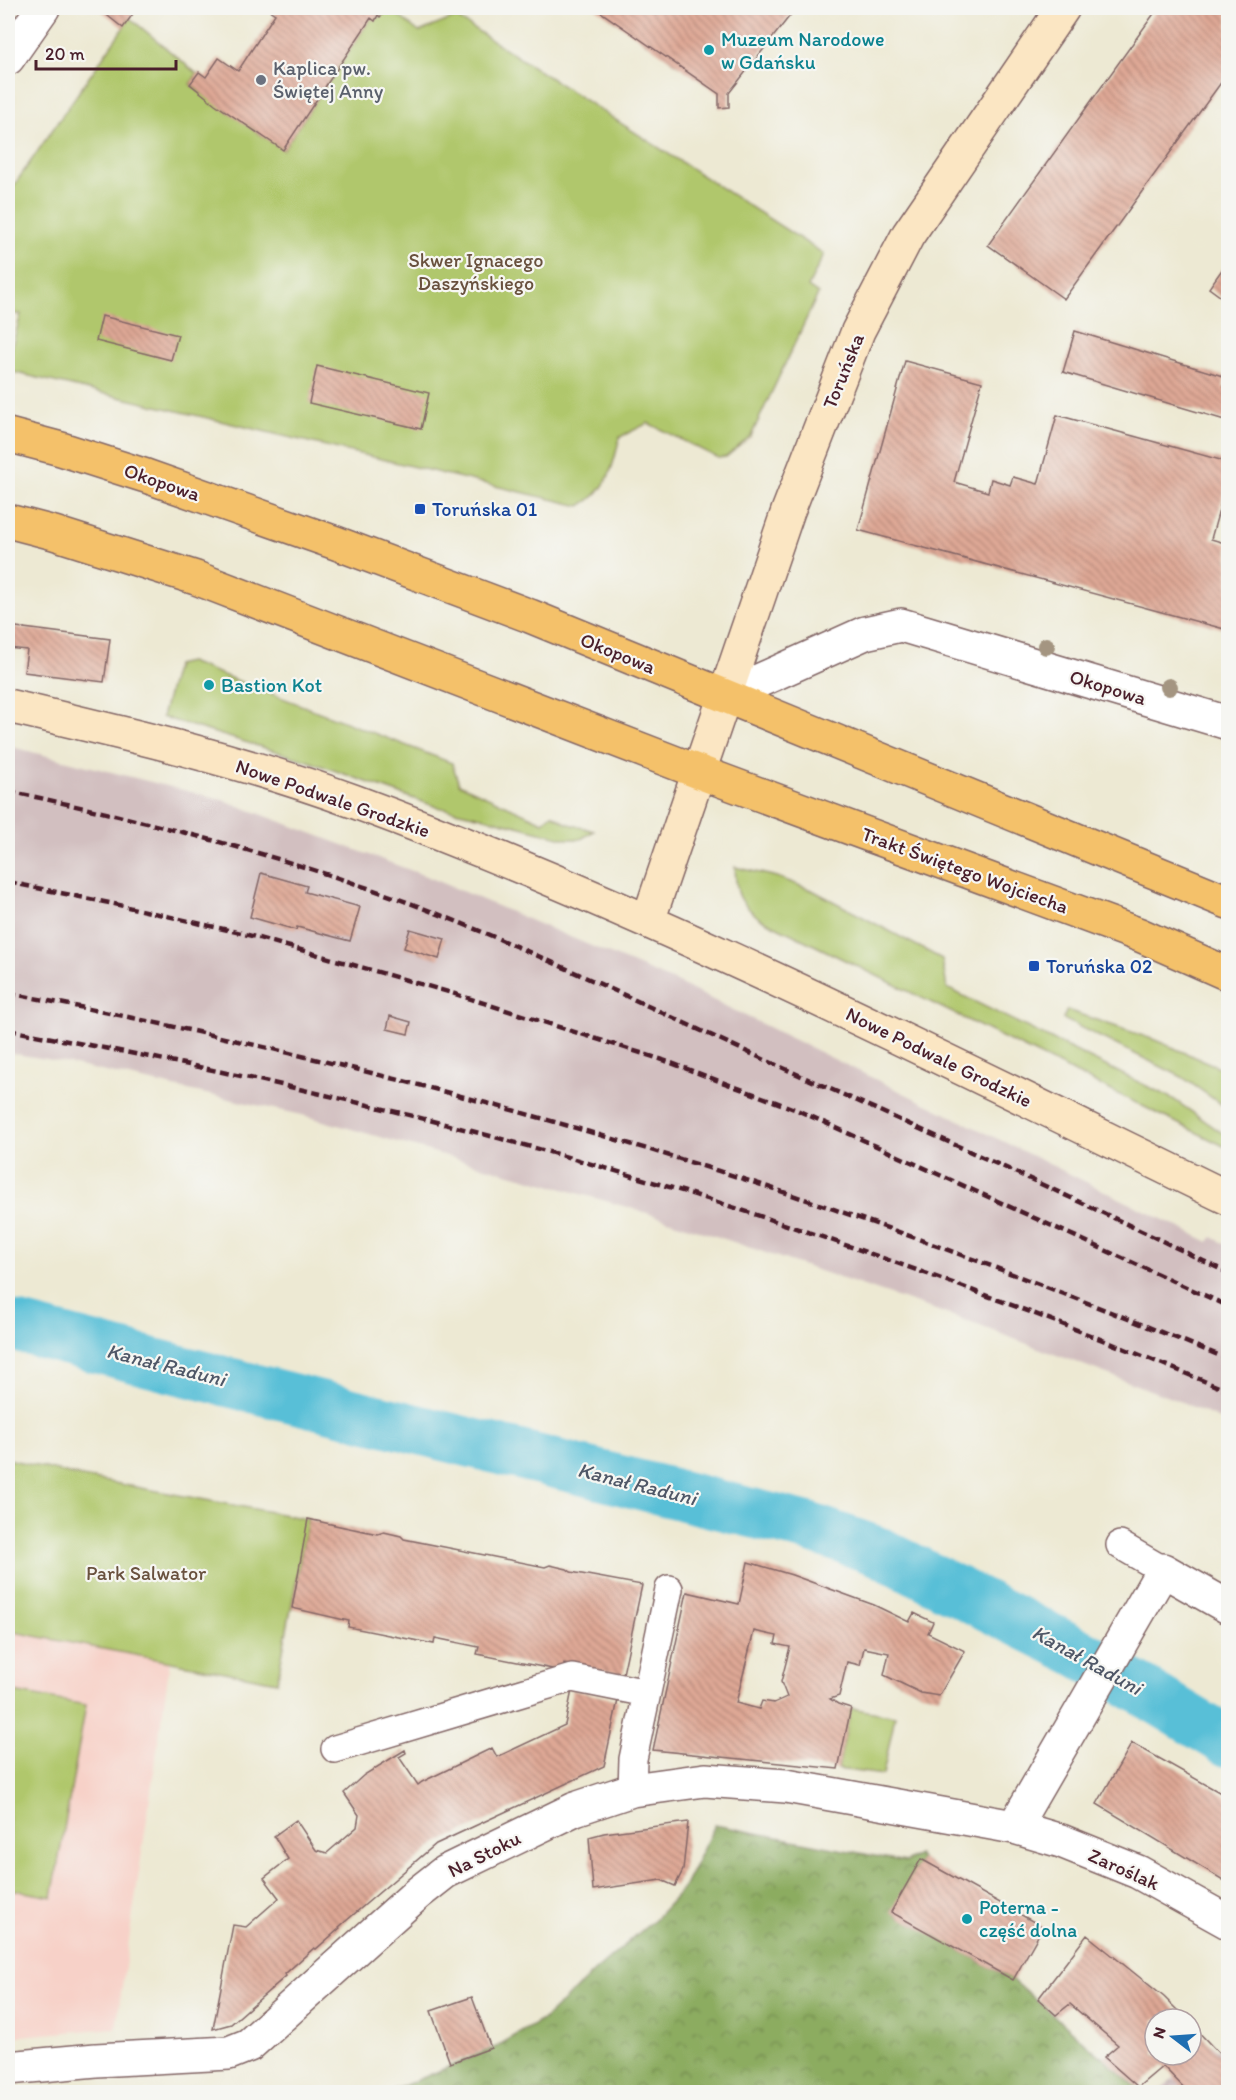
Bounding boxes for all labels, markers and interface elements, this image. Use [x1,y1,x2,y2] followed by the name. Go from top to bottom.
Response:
[721,27,885,74] place label: Muzeum Narodowe w Gdańsku
[36,33,176,71] scale bar
[45,43,85,65] text: 20 m
[702,43,716,57] marker: Muzeum Narodowe w Gdańsku
[273,56,384,103] place label: Kaplica pw. Świętej Anny
[254,73,268,87] marker: Kaplica pw. Świętej Anny
[409,248,543,295] park label: Skwer Ignacego Daszyńskiego
[817,329,869,412] street label: Toruńska
[121,458,204,506] street label: Okopowa
[432,497,537,521] place label: Toruńska 01
[413,502,427,516] marker: Toruńska 01
[577,627,660,679] street label: Okopowa
[1067,664,1150,710] street label: Okopowa
[221,673,322,697] place label: Bastion Kot
[202,678,216,692] marker: Bastion Kot
[233,753,433,843] street label: Nowe Podwale Grodzkie
[858,821,1072,919] street label: Trakt Świętego Wojciecha
[1046,954,1153,978] place label: Toruńska 02
[1027,959,1041,973] marker: Toruńska 02
[842,1002,1036,1112] street label: Nowe Podwale Grodzkie
[104,1338,231,1392] water label: Kanał Raduni
[575,1457,702,1511] water label: Kanał Raduni
[86,1561,206,1585] park label: Park Salwator
[1028,1619,1149,1701] water label: Kanał Raduni
[444,1825,524,1883] street label: Na Stoku
[1085,1843,1164,1896] street label: Zaroślak
[979,1895,1077,1942] place label: Poterna - część dolna
[960,1912,974,1926] marker: Poterna - część dolna
[1143,2007,1203,2067] north arrow
[1148,2025,1170,2041] text: N

